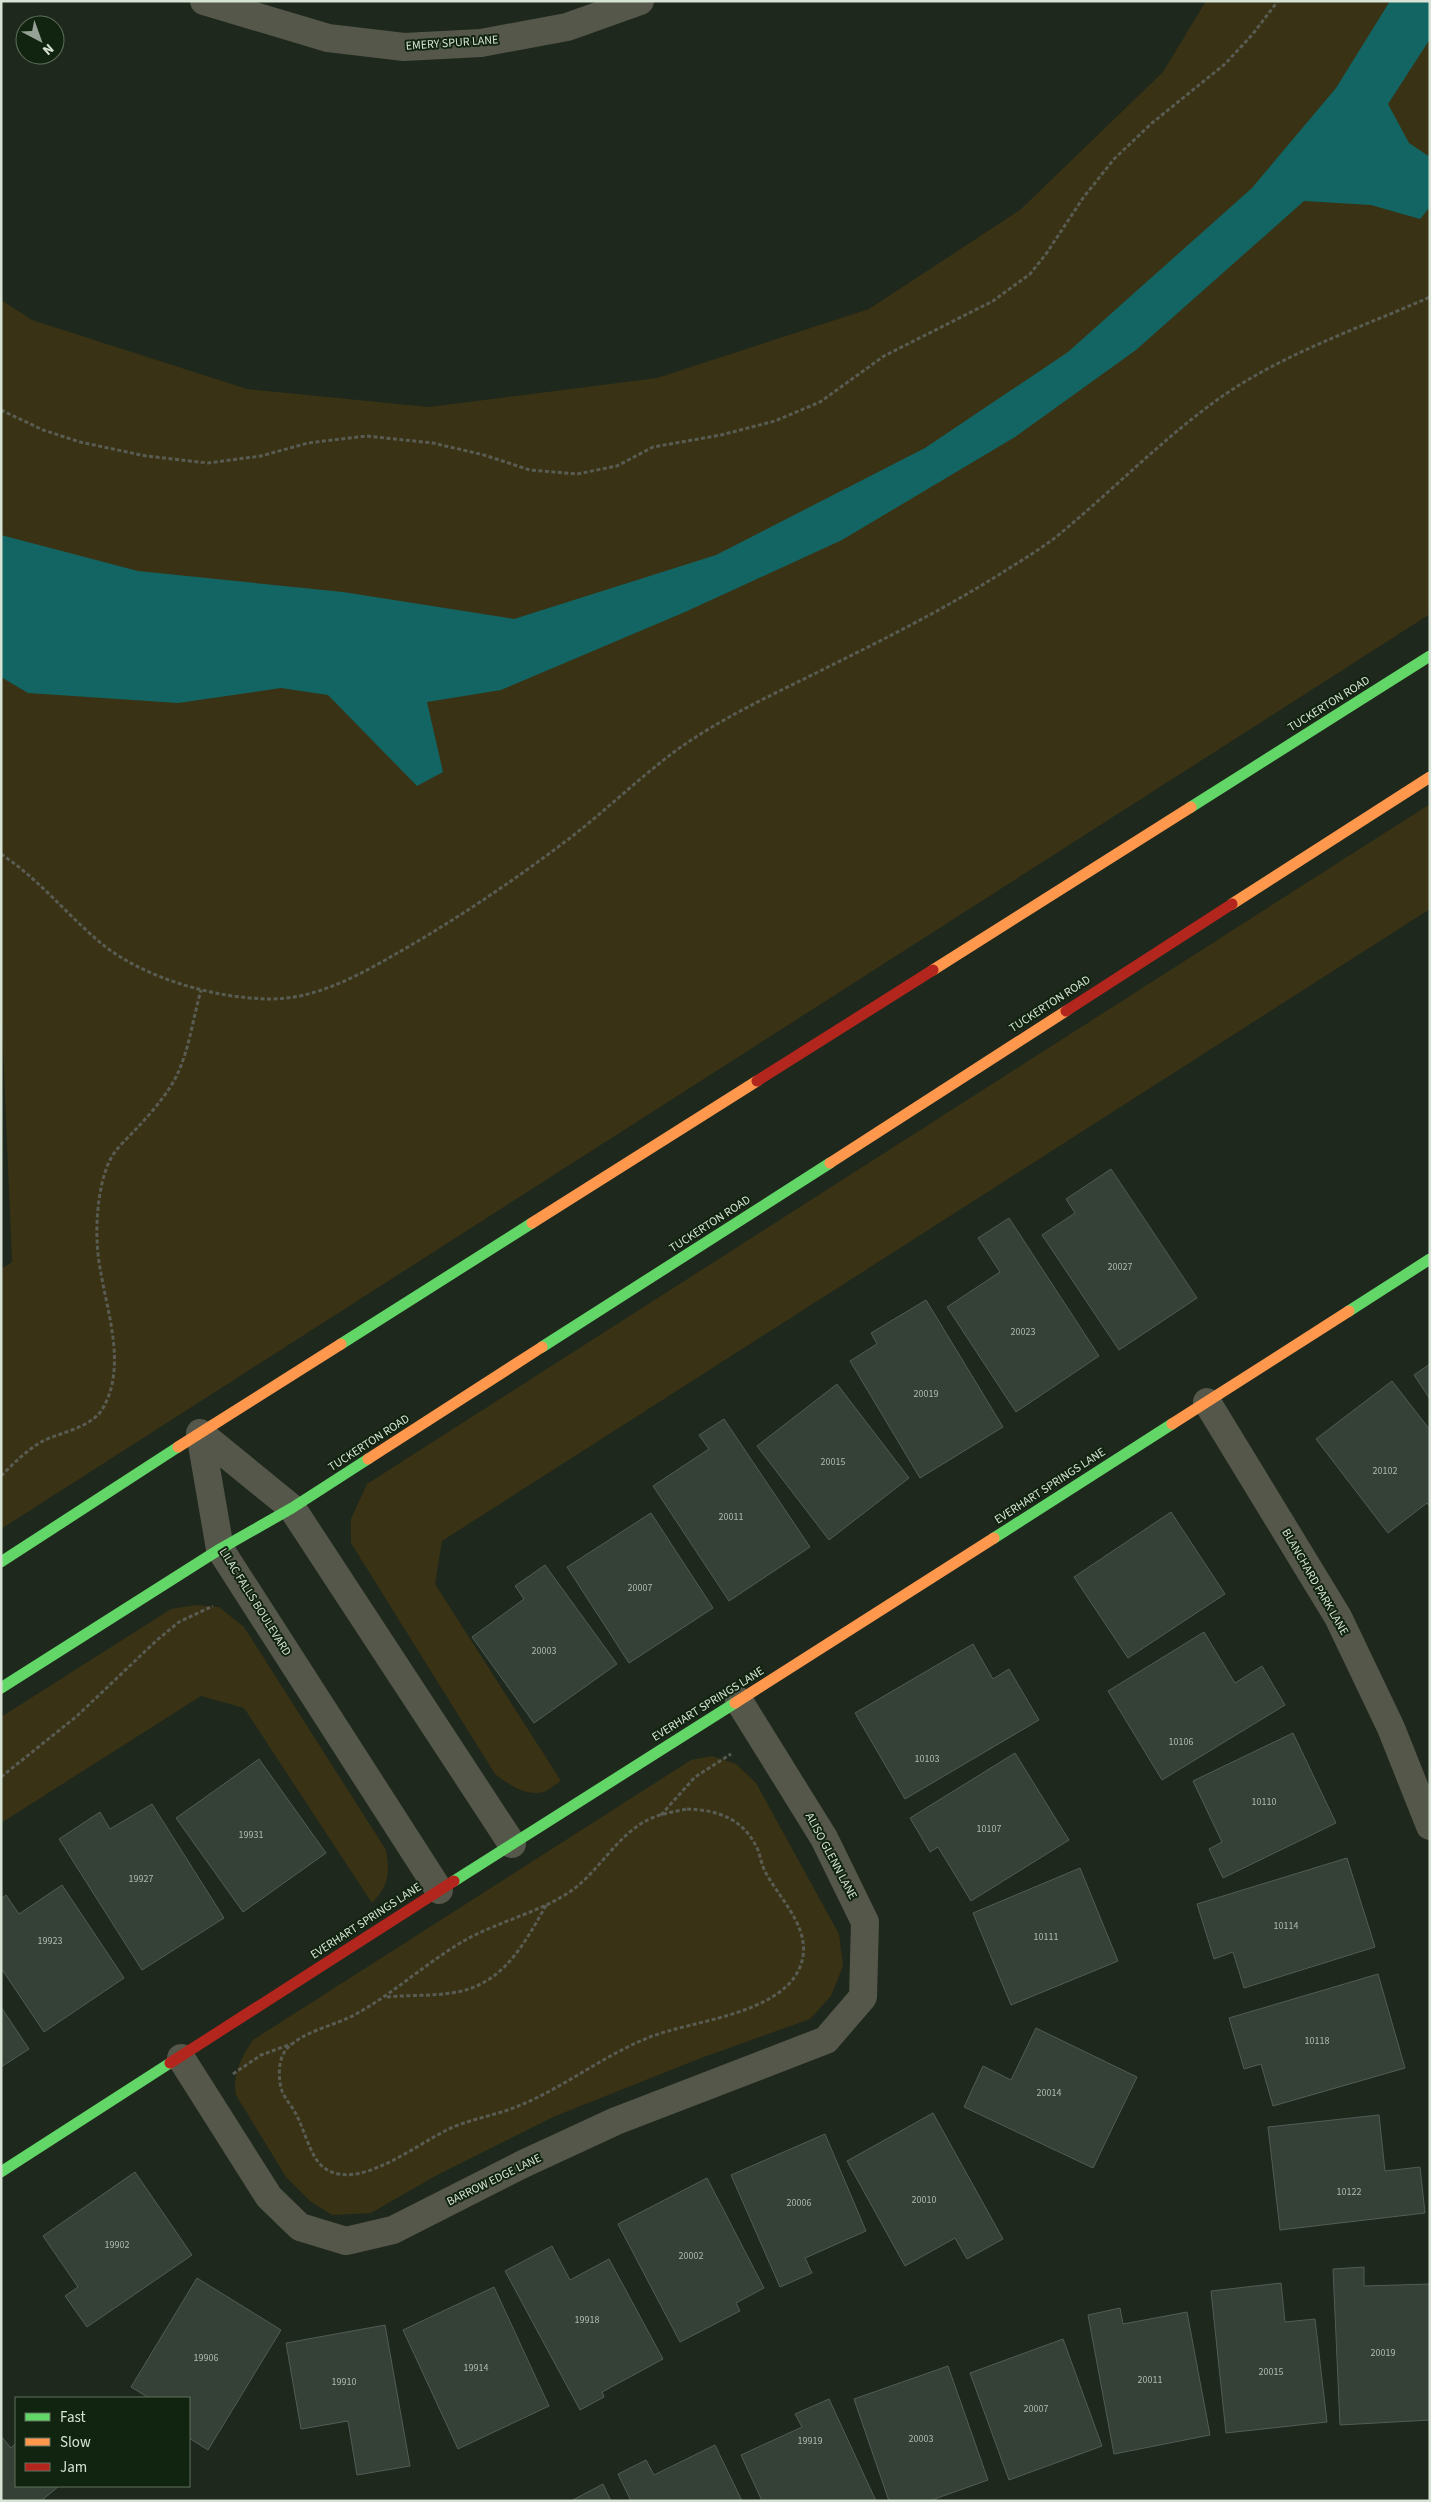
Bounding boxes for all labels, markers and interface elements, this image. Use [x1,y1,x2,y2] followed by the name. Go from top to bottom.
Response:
[15,15,65,65] north arrow
[405,31,499,55] street label: EMERY SPUR LANE
[38,38,58,60] text: N
[1285,672,1373,736] street label: TUCKERTON ROAD
[1006,971,1094,1037] street label: TUCKERTON ROAD
[666,1191,754,1257] street label: TUCKERTON ROAD
[1108,1260,1132,1274] house number: 20027
[1011,1325,1035,1339] house number: 20023
[914,1387,938,1401] house number: 20019
[325,1410,413,1476] street label: TUCKERTON ROAD
[991,1444,1109,1528] street label: EVERHART SPRINGS LANE
[821,1455,845,1469] house number: 20015
[1373,1464,1397,1478] house number: 20102
[719,1510,743,1524] house number: 20011
[1278,1526,1352,1638] street label: BLANCHARD PARK LANE
[215,1545,295,1659] street label: LILAC FALLS BOULEVARD
[628,1581,652,1595] house number: 20007
[532,1644,556,1658] house number: 20003
[649,1663,767,1745] street label: EVERHART SPRINGS LANE
[1169,1735,1193,1749] house number: 10106
[915,1752,939,1766] house number: 10103
[1252,1795,1276,1809] house number: 10110
[801,1810,861,1902] street label: ALISO GLENN LANE
[977,1822,1001,1836] house number: 10107
[239,1828,263,1842] house number: 19931
[129,1872,153,1886] house number: 19927
[307,1879,425,1963] street label: EVERHART SPRINGS LANE
[1274,1919,1298,1933] house number: 10114
[1034,1930,1058,1944] house number: 10111
[38,1934,62,1948] house number: 19923
[1305,2034,1329,2048] house number: 10118
[1037,2086,1061,2100] house number: 20014
[444,2150,544,2210] street label: BARROW EDGE LANE
[1337,2185,1361,2199] house number: 10122
[912,2193,936,2207] house number: 20010
[787,2196,811,2210] house number: 20006
[105,2238,129,2252] house number: 19902
[679,2249,703,2263] house number: 20002
[575,2313,599,2327] house number: 19918
[1371,2346,1395,2360] house number: 20019
[194,2351,218,2365] house number: 19906
[464,2361,488,2375] house number: 19914
[1259,2365,1283,2379] house number: 20015
[1138,2373,1162,2387] house number: 20011
[332,2375,356,2389] house number: 19910
[15,2397,190,2487] legend
[1024,2402,1048,2416] house number: 20007
[60,2407,86,2428] text: Fast
[60,2432,91,2453] text: Slow
[909,2432,933,2446] house number: 20003
[798,2434,822,2448] house number: 19919
[60,2457,87,2478] text: Jam

